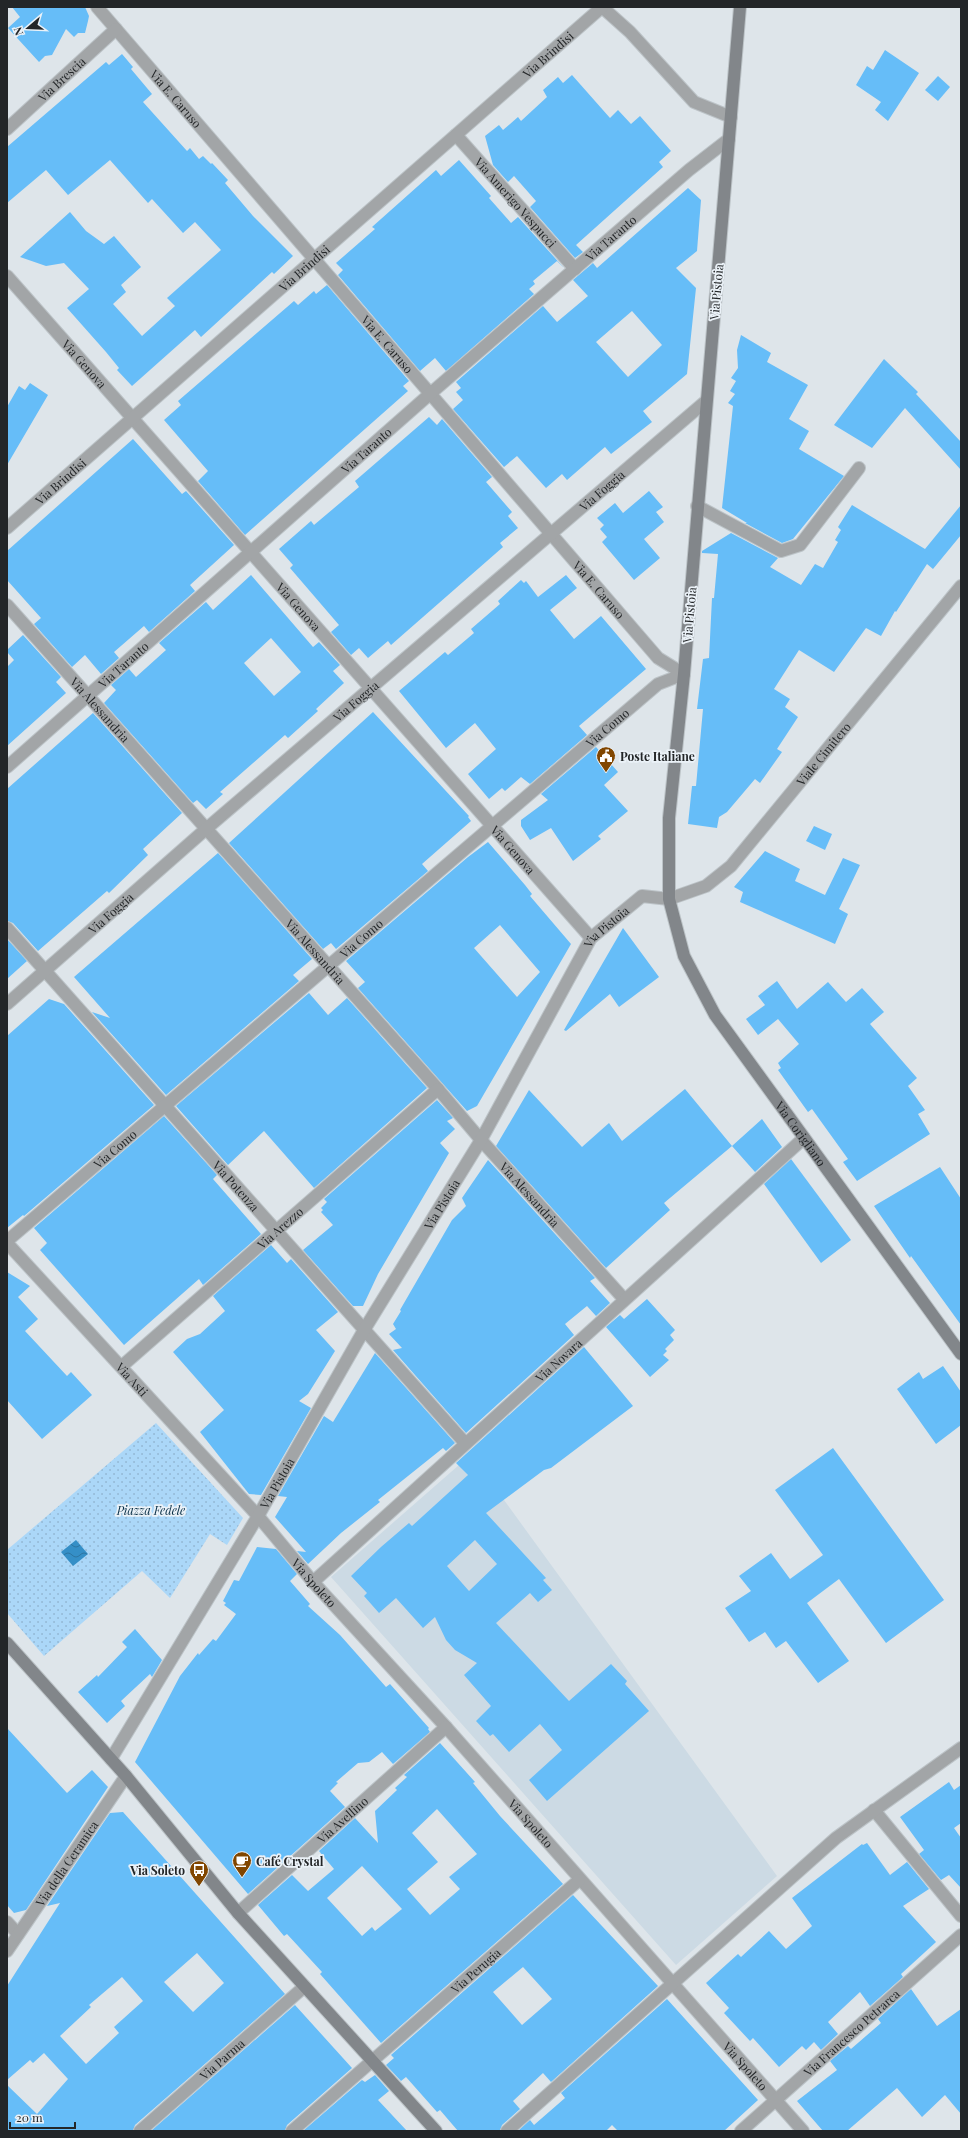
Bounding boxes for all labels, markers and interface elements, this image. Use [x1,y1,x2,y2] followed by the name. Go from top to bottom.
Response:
[8,8,48,48] north arrow
[10,25,26,38] text: N
[518,27,577,82] street label: Via Brindisi
[34,53,89,105] street label: Via Brescia
[146,66,206,131] street label: Via E. Caruso
[471,153,560,251] street label: Via Amerigo Vespucci
[581,211,640,265] street label: Via Taranto
[275,241,333,295] street label: Via Brindisi
[706,263,726,321] street label: Via Pistoia
[357,311,417,377] street label: Via E. Caruso
[58,335,110,391] street label: Via Genova
[337,423,395,477] street label: Via Taranto
[31,454,90,508] street label: Via Brindisi
[575,466,628,515] street label: Via Foggia
[569,556,629,622] street label: Via E. Caruso
[272,578,324,634] street label: Via Genova
[679,586,699,644] street label: Via Pistoia
[94,638,152,692] street label: Via Taranto
[66,673,133,745] street label: Via Alessandria
[329,677,382,725] street label: Via Foggia
[582,704,632,751] street label: Via Como
[792,719,854,789] street label: Viale Cimitero
[595,745,617,773] public building icon: Poste Italiane
[620,748,695,764] place label: Poste Italiane
[487,821,539,877] street label: Via Genova
[84,889,137,938] street label: Via Foggia
[579,902,632,951] street label: Via Pistoia
[282,915,349,987] street label: Via Alessandria
[335,915,386,962] street label: Via Como
[771,1097,830,1169] street label: Via Corigliano
[89,1126,140,1172] street label: Via Como
[209,1156,263,1214] street label: Via Potenza
[496,1158,563,1230] street label: Via Alessandria
[420,1176,463,1233] street label: Via Pistoia
[253,1203,307,1253] street label: Via Arezzo
[531,1335,585,1386] street label: Via Novara
[112,1358,152,1400] street label: Via Asti
[256,1455,298,1512] street label: Via Pistoia
[116,1502,185,1518] park label: Piazza Fedele
[288,1554,340,1611] street label: Via Spoleto
[313,1793,371,1847] street label: Via Avellino
[505,1795,557,1851] street label: Via Spoleto
[31,1817,101,1910] street label: Via della Ceramica
[231,1850,253,1878] cafe icon: Café Crystal
[256,1853,324,1869] place label: Café Crystal
[188,1859,210,1887] bus stop icon: Via Soleto
[129,1862,185,1878] place label: Via Soleto
[447,1944,504,1997] street label: Via Perugia
[799,1986,903,2080] street label: Via Francesco Petrarca
[195,2035,248,2084] street label: Via Parma
[719,2038,772,2094] street label: Via Spoleto
[10,2104,75,2130] scale bar
[16,2109,43,2125] text: 20 m

